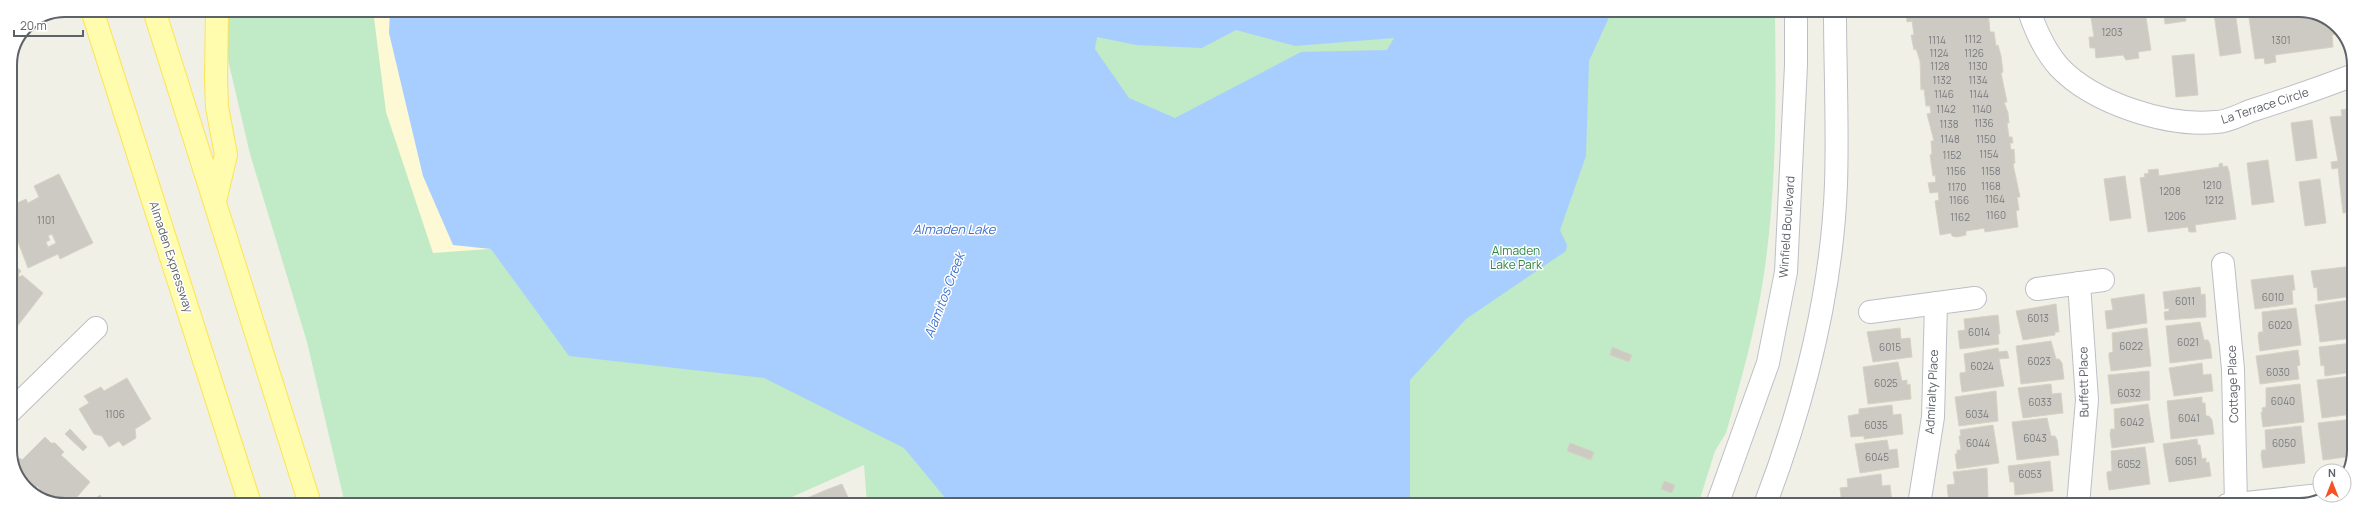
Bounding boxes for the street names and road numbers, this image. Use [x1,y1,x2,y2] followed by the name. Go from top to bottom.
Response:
[2219,83,2311,128] street label: La Terrace Circle
[1774,175,1799,279] street label: Winfield Boulevard
[145,199,198,315] street label: Almaden Expressway
[2223,345,2242,423] street label: Cottage Place
[2074,347,2093,418] street label: Buffett Place
[1921,349,1942,435] street label: Admiralty Place

